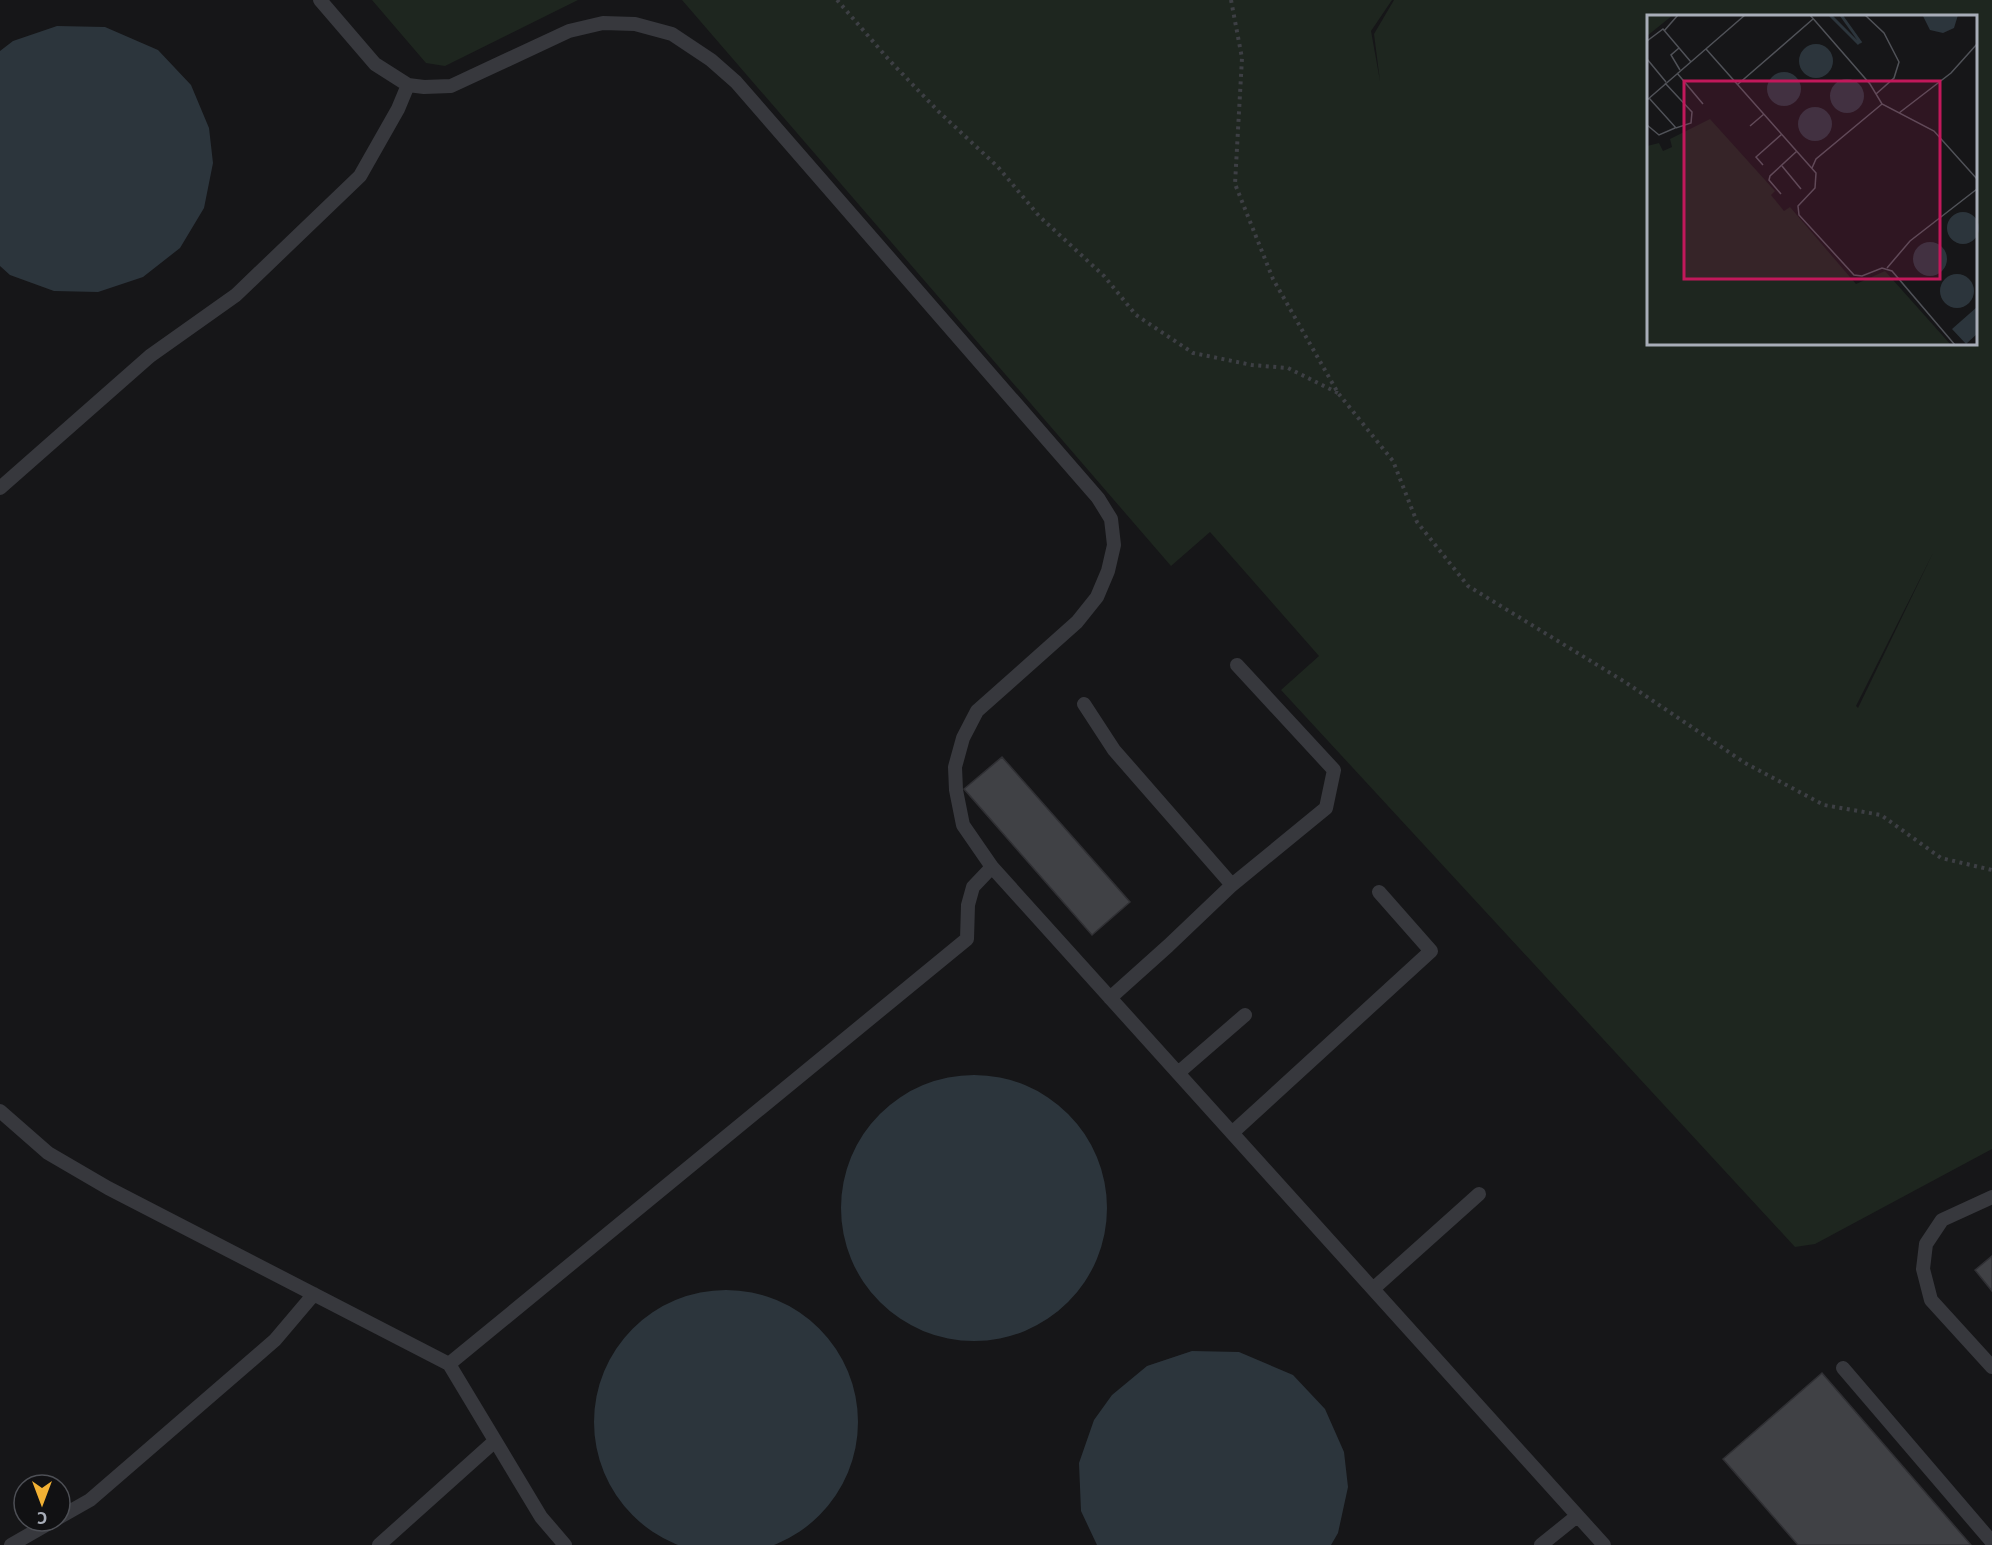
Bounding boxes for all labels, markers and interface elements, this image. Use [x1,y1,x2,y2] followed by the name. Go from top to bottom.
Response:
[1647,15,1977,345] inset map
[12,1473,72,1533] north arrow
[37,1507,47,1529] text: С

